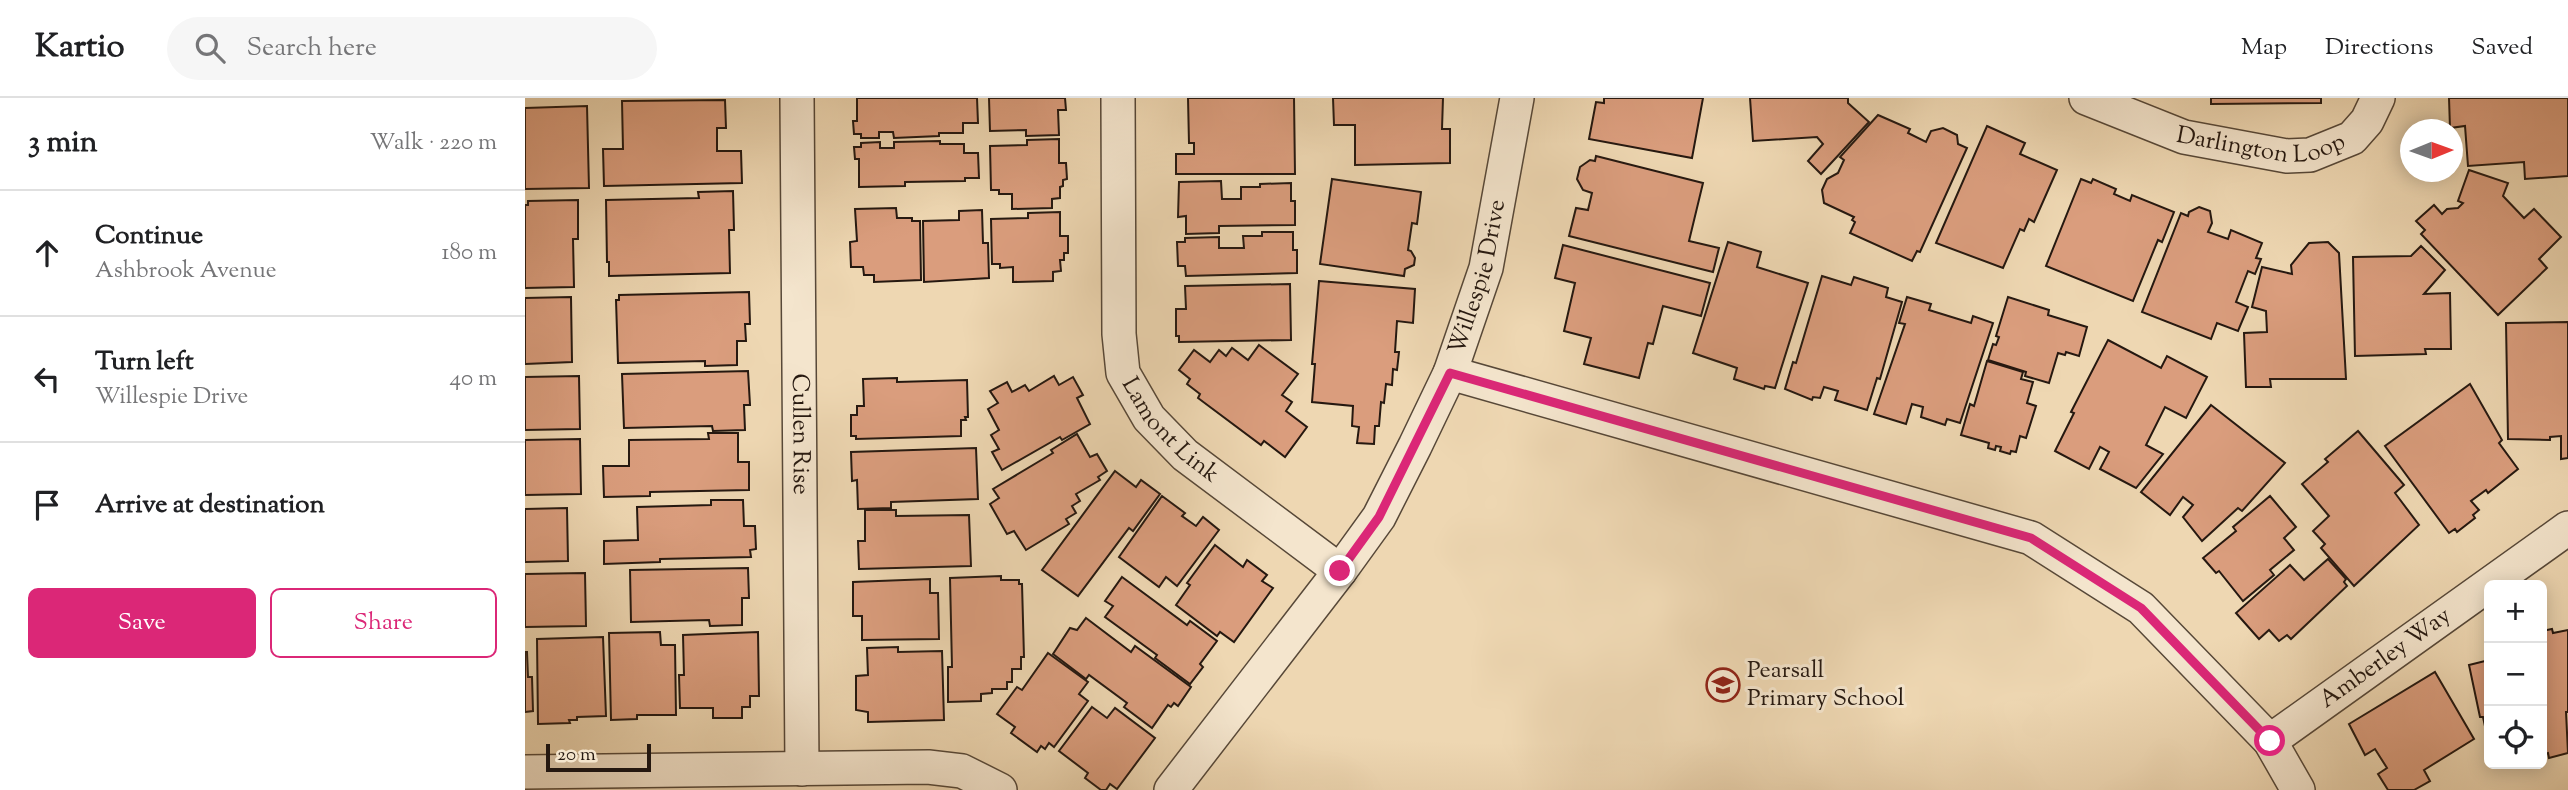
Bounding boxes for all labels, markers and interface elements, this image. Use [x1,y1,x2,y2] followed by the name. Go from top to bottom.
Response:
[167,17,657,80] search box
[35,24,125,72] text: Kartio
[191,29,229,67] icon: search
[247,30,377,67] text: Search here
[2241,31,2287,65] text: Map
[2325,31,2433,65] text: Directions
[2471,31,2533,65] text: Saved
[2173,119,2351,173] street label: Darlington Loop
[2400,119,2463,182] north arrow
[28,122,98,165] text: 3 min
[370,127,497,160] text: Walk · 220 m
[1440,197,1515,359] street label: Willespie Drive
[95,218,203,255] text: Continue
[28,234,66,272] icon: ahead
[442,237,497,270] text: 180 m
[95,255,277,288] text: Ashbrook Avenue
[95,344,194,381] text: Turn left
[28,360,66,398] icon: left
[450,363,497,396] text: 40 m
[1112,371,1226,492] street label: Lamont Link
[782,373,817,495] street label: Cullen Rise
[95,381,248,414] text: Willespie Drive
[28,486,66,524] icon: arrive
[95,487,325,524] text: Arrive at destination
[1324,555,1355,586] route end
[2484,580,2547,769] map controls
[2484,580,2547,643] button: +
[28,588,256,658] button: Save
[270,588,497,658] button: Share
[2313,600,2458,717] street label: Amberley Way
[2484,643,2547,706] button: −
[1747,654,1905,716] place label: Pearsall Primary School
[1704,666,1742,704] school or university icon: Pearsall Primary School
[2484,706,2547,769] button: locate
[2254,725,2285,756] route start
[546,741,651,773] scale bar
[557,742,596,769] text: 20 m

